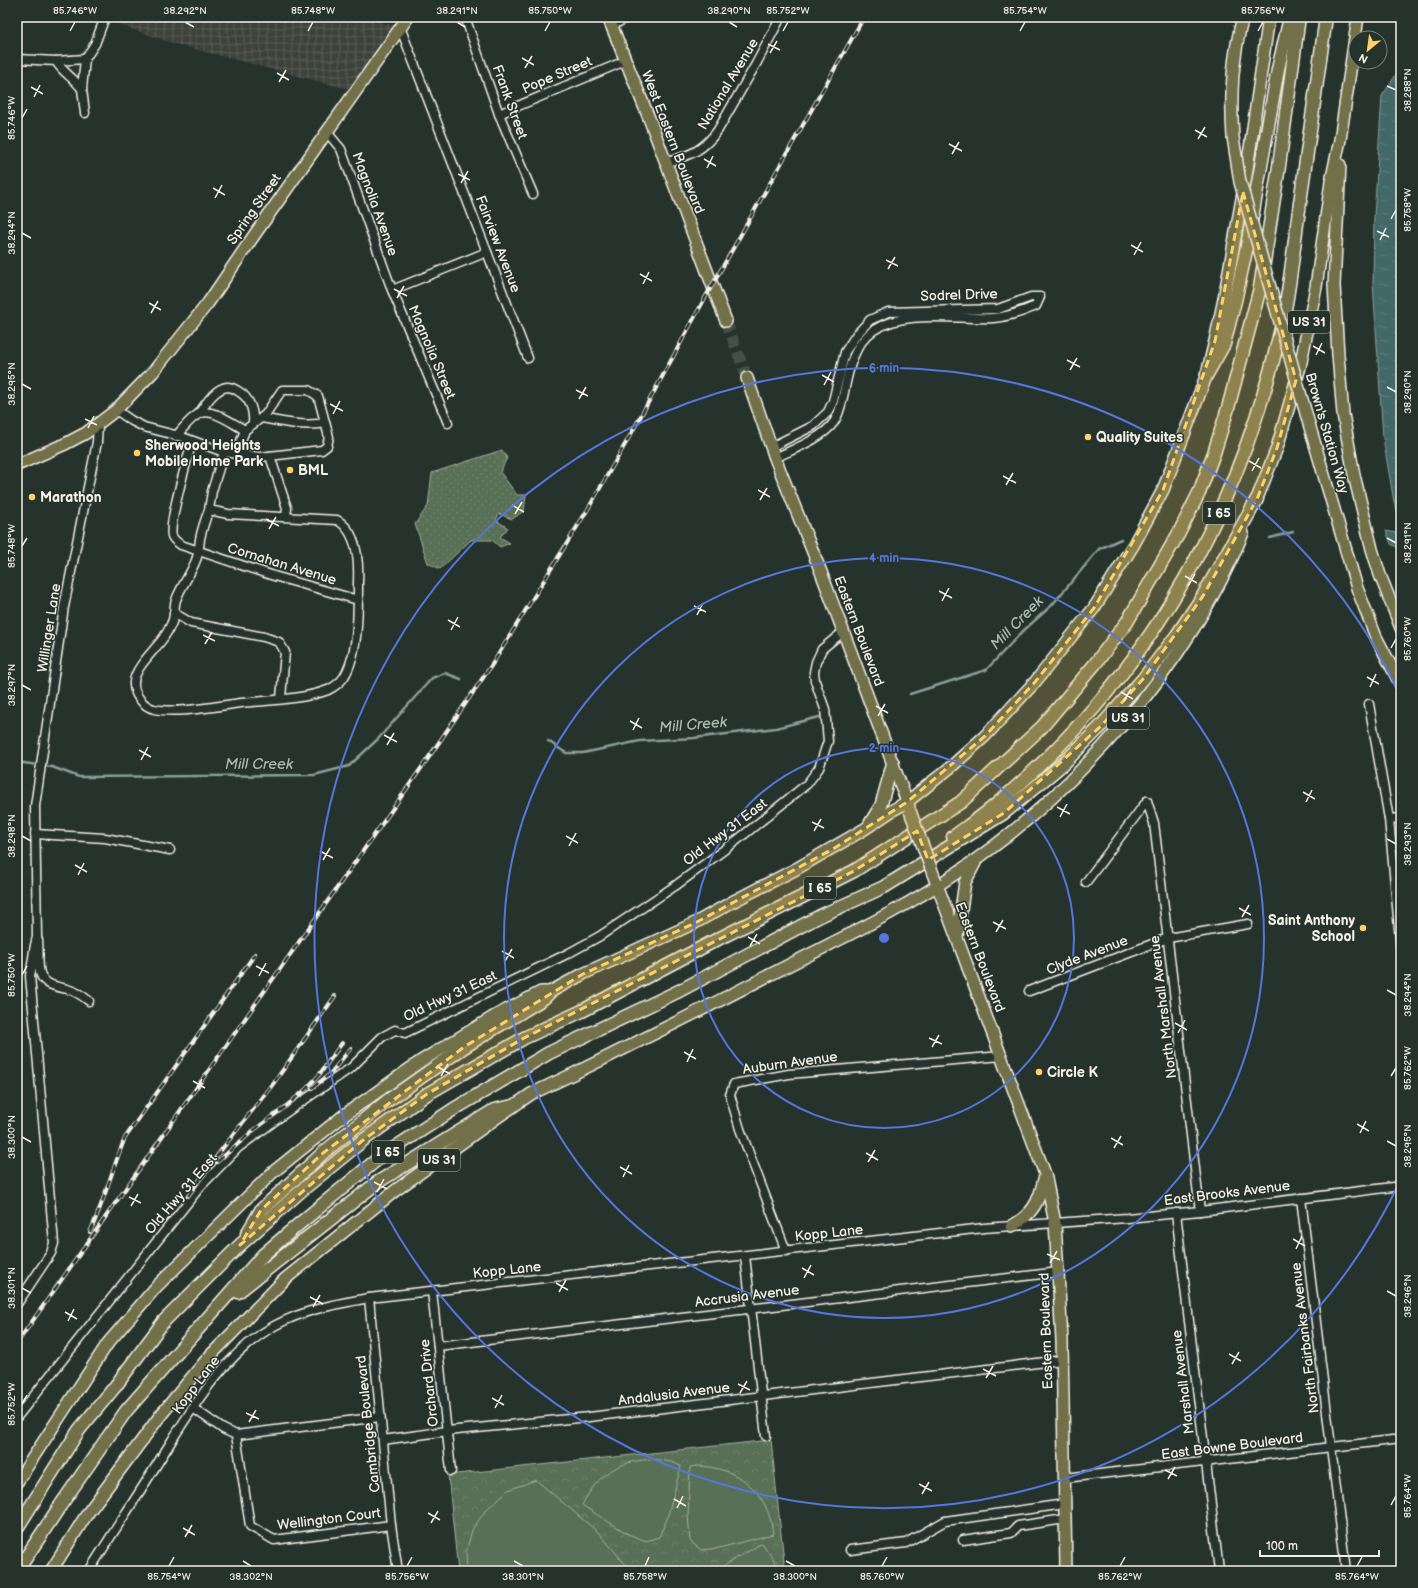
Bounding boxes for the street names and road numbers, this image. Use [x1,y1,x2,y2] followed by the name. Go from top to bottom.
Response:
[694,35,762,133] street label: National Avenue
[519,52,595,97] street label: Pope Street
[489,63,532,142] street label: Frank Street
[638,68,708,216] street label: West Eastern Boulevard
[348,150,402,258] street label: Magnolia Avenue
[223,170,285,248] street label: Spring Street
[472,193,524,295] street label: Fairview Avenue
[920,285,998,305] street label: Sodrel Drive
[405,303,460,402] street label: Magnolia Street
[1288,311,1330,333] road number: US 31
[1302,371,1353,496] street label: Brown's Station Way
[1203,502,1235,524] road number: I 65
[225,539,339,589] street label: Cornahan Avenue
[830,573,888,689] street label: Eastern Boulevard
[34,582,64,674] street label: Willinger Lane
[1107,707,1149,729] road number: US 31
[680,794,771,869] street label: Old Hwy 31 East
[804,877,836,899] road number: I 65
[951,899,1009,1015] street label: Eastern Boulevard
[1044,932,1130,978] street label: Clyde Avenue
[1146,934,1180,1080] street label: North Marshall Avenue
[401,967,500,1025] street label: Old Hwy 31 East
[742,1048,838,1078] street label: Auburn Avenue
[372,1141,404,1163] road number: I 65
[418,1149,460,1171] road number: US 31
[141,1150,221,1238] street label: Old Hwy 31 East
[1163,1177,1291,1209] street label: East Brooks Avenue
[794,1221,864,1245] street label: Kopp Lane
[472,1258,542,1282] street label: Kopp Lane
[1287,1262,1323,1414] street label: North Fairbanks Avenue
[1035,1272,1057,1390] street label: Eastern Boulevard
[694,1281,800,1311] street label: Accrusia Avenue
[1168,1329,1198,1435] street label: Marshall Avenue
[416,1338,442,1428] street label: Orchard Drive
[169,1352,223,1418] street label: Kopp Lane
[352,1355,384,1493] street label: Cambridge Boulevard
[617,1379,731,1409] street label: Andalusia Avenue
[1160,1429,1304,1463] street label: East Bowne Boulevard
[276,1504,383,1534] street label: Wellington Court

